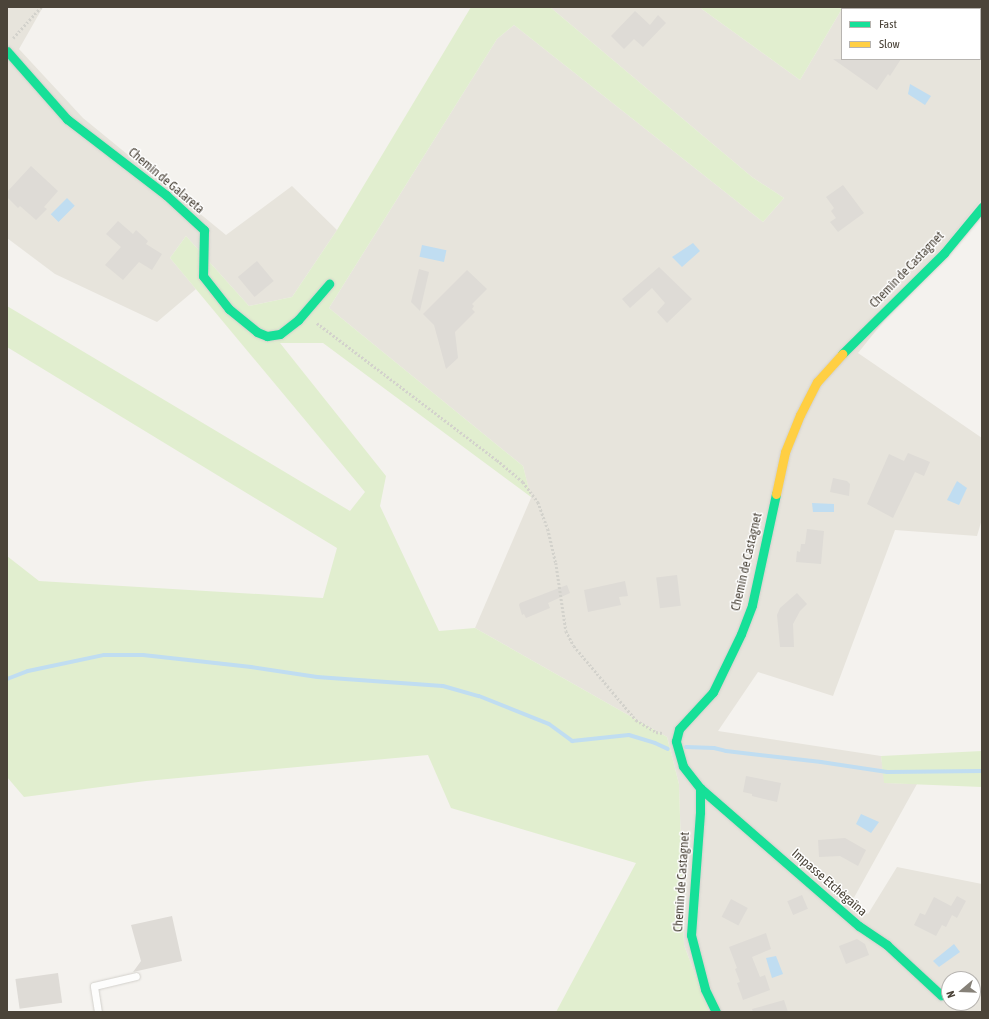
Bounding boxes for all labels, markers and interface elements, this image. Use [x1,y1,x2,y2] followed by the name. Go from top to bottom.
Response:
[841,8,981,60] legend
[879,17,897,31] text: Fast
[879,37,900,51] text: Slow
[125,145,207,217] street label: Chemin de Galareta
[867,229,947,311] street label: Chemin de Castagnet
[728,511,766,613] street label: Chemin de Castagnet
[671,832,693,932] street label: Chemin de Castagnet
[788,846,870,920] street label: Impasse Etchégaïna
[941,971,981,1011] north arrow
[944,990,957,1000] text: N

